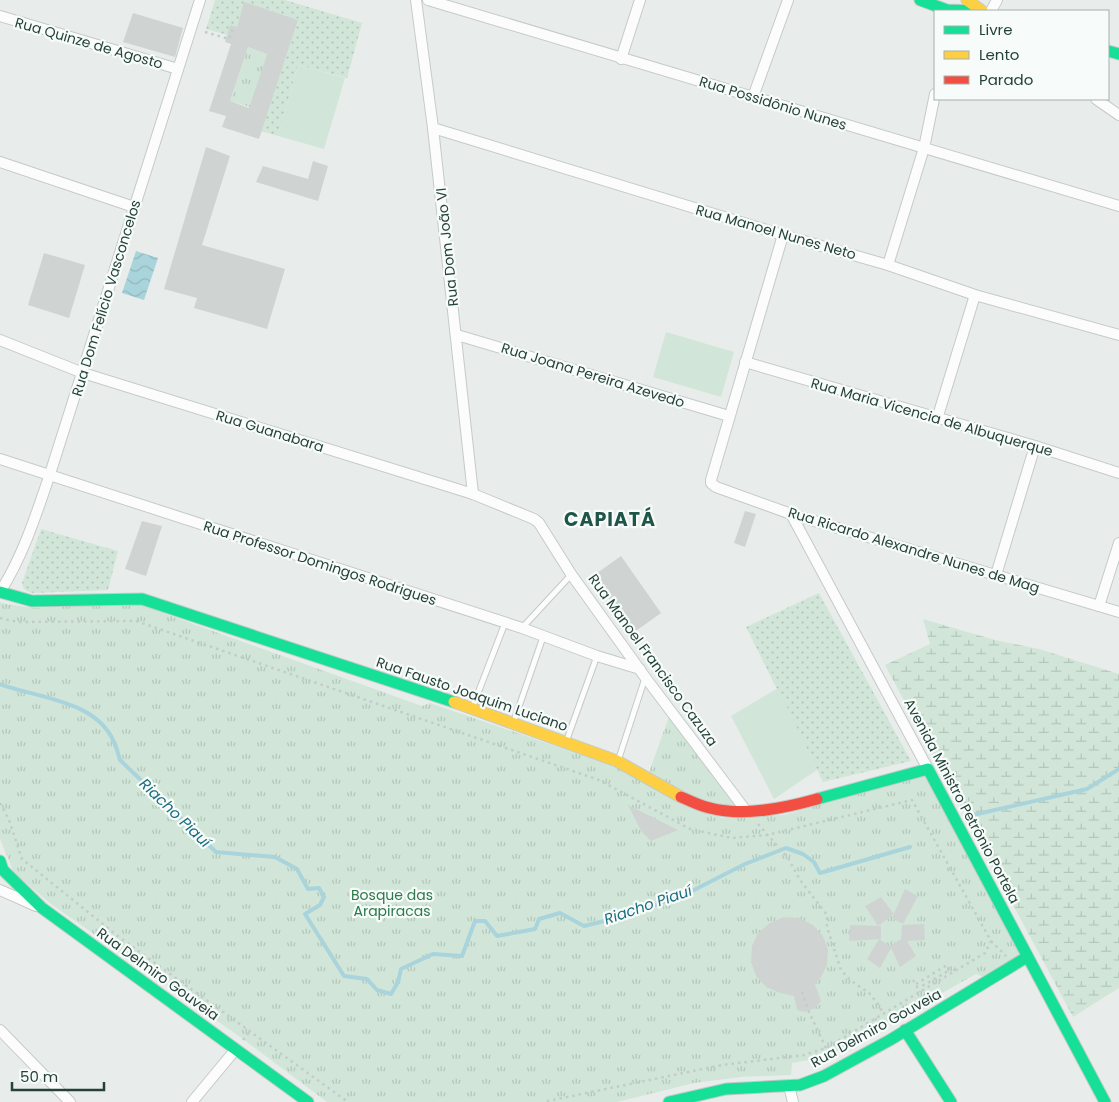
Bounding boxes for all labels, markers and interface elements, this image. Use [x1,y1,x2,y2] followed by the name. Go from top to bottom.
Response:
[934,10,1109,100] legend
[13,12,165,74] street label: Rua Quinze de Agosto
[979,19,1012,40] text: Livre
[979,44,1019,65] text: Lento
[979,69,1033,90] text: Parado
[697,71,849,135] street label: Rua Possidônio Nunes
[431,187,463,307] street label: Rua Dom João VI
[67,197,145,399] street label: Rua Dom Felício Vasconcelos
[693,200,859,265] street label: Rua Manoel Nunes Neto
[499,338,687,412] street label: Rua Joana Pereira Azevedo
[809,373,1056,461] street label: Rua Maria Vicencia de Albuquerque
[214,405,326,457] street label: Rua Guanabara
[786,502,1042,598] street label: Rua Ricardo Alexandre Nunes de Mag
[564,506,656,533] district label: CAPIATÁ
[201,516,439,610] street label: Rua Professor Domingos Rodrigues
[584,570,722,750] street label: Rua Manoel Francisco Cazuza
[373,652,571,736] street label: Rua Fausto Joaquim Luciano
[899,695,1025,907] street label: Avenida Ministro Petrônio Portela
[135,773,217,853] water label: Riacho Piauí
[601,879,696,929] water label: Riacho Piauí
[351,885,433,921] park label: Bosque das Arapiracas
[93,923,223,1025] street label: Rua Delmiro Gouveia
[807,984,945,1072] street label: Rua Delmiro Gouveia
[12,1060,105,1092] scale bar
[20,1066,58,1087] text: 50 m

